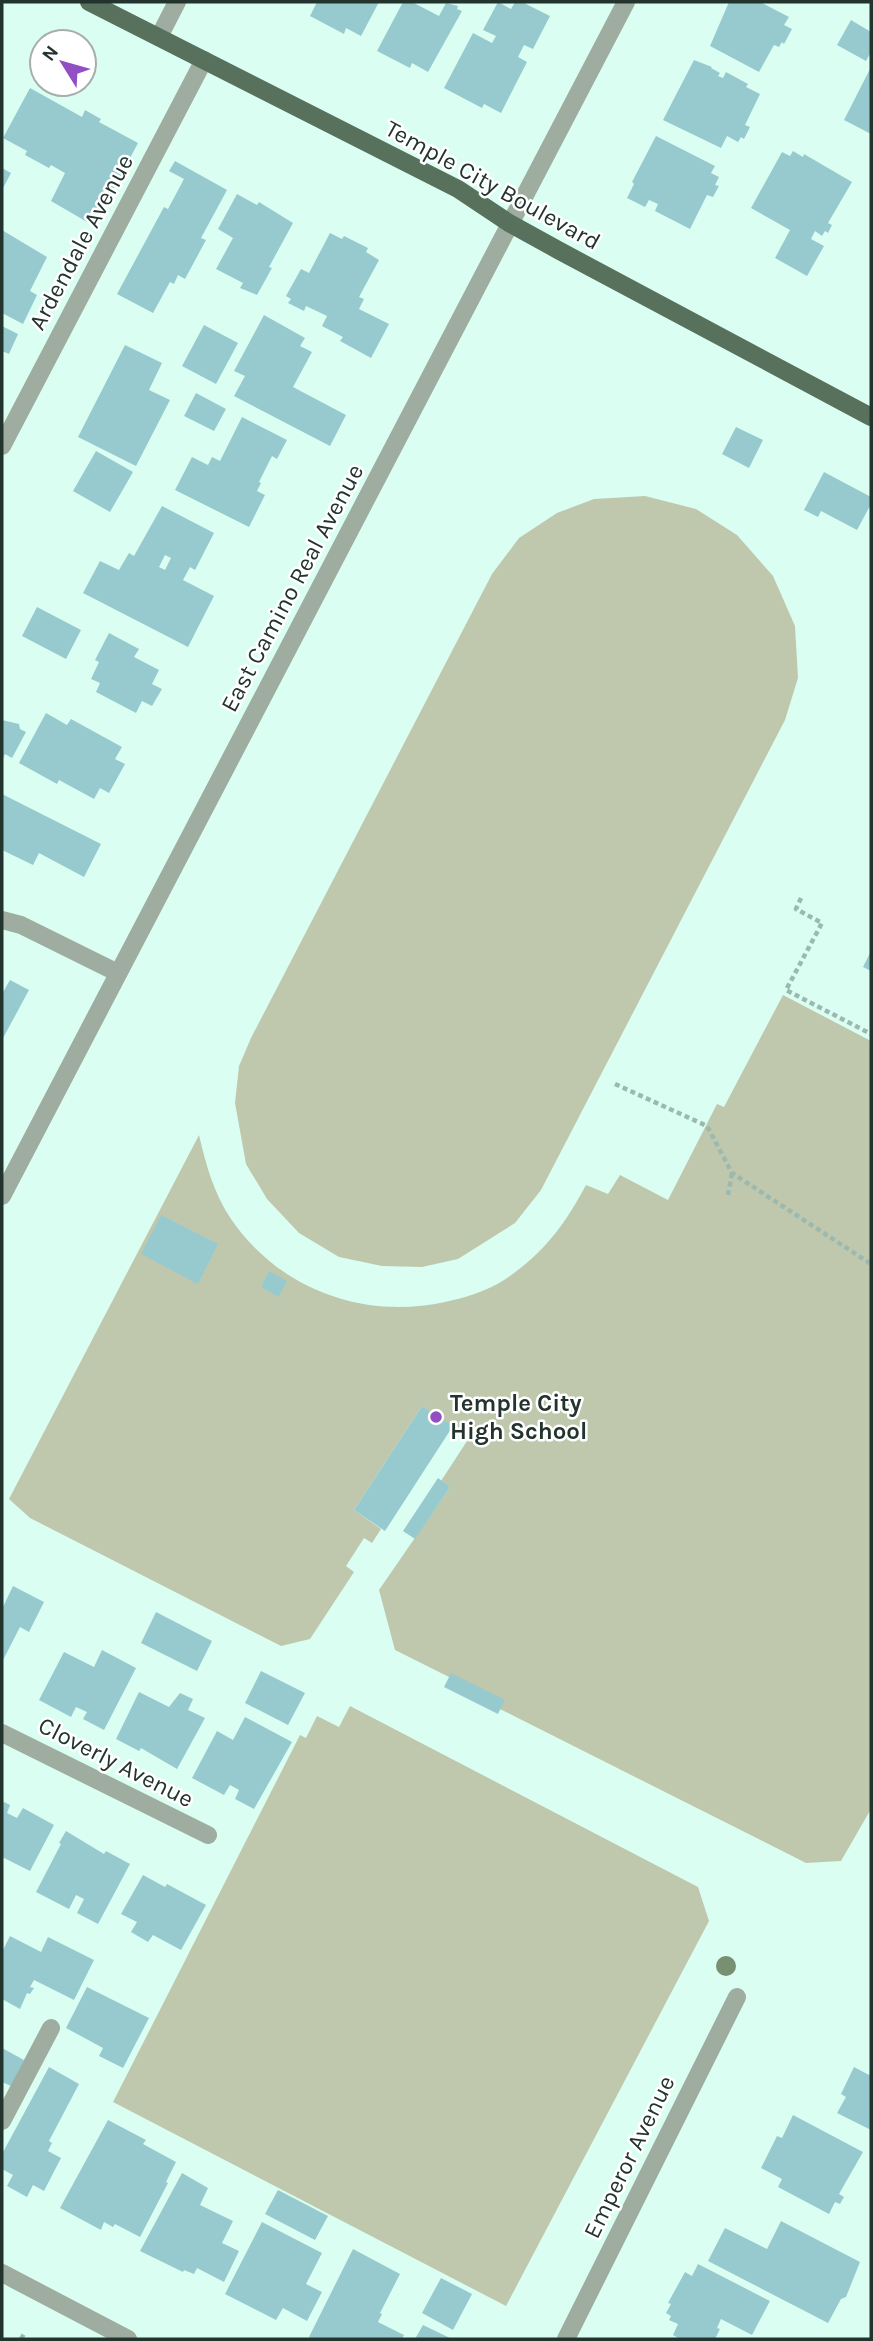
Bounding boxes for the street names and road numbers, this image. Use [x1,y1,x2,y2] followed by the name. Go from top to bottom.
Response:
[381,114,605,256] street label: Temple City Boulevard
[23,149,139,335] street label: Ardendale Avenue
[215,459,369,717] street label: East Camino Real Avenue
[34,1711,198,1813] street label: Cloverly Avenue
[578,2071,680,2243] street label: Emperor Avenue

